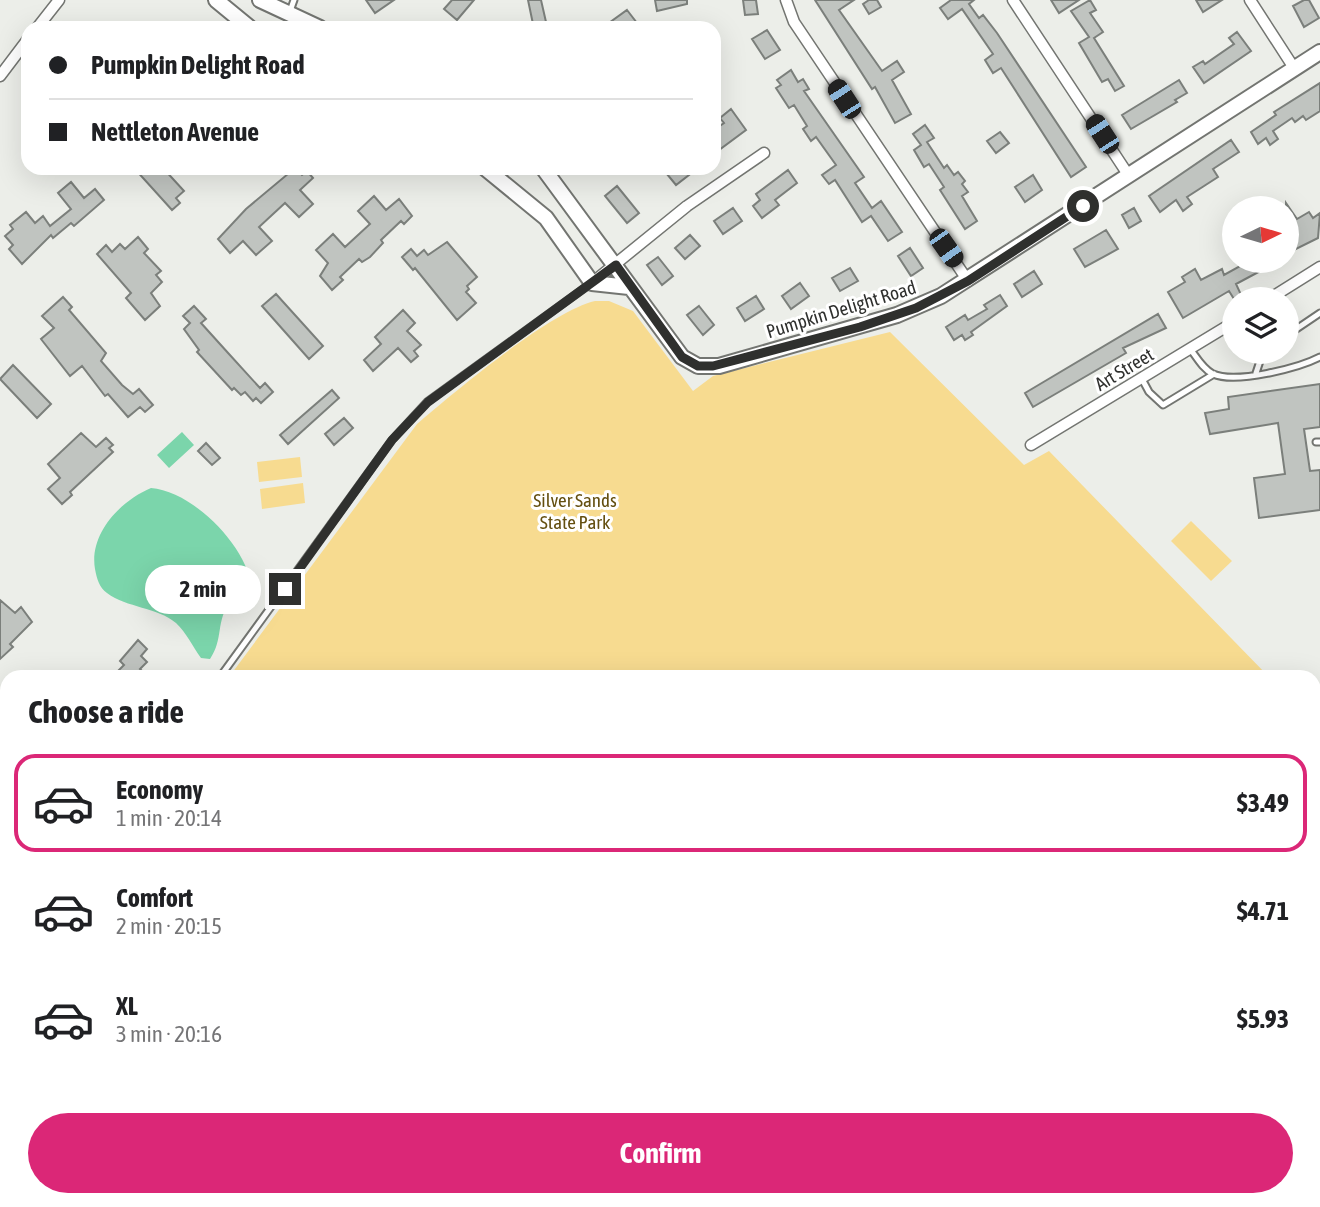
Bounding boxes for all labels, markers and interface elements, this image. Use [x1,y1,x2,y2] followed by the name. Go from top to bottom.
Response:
[91,50,305,80] text: Pumpkin Delight Road
[824,76,865,122] car
[1082,111,1123,157] car
[91,117,259,147] text: Nettleton Avenue
[1067,190,1099,222] route start
[1222,196,1298,273] north arrow
[1222,196,1299,364] map controls
[926,225,967,271] car
[763,276,919,342] street label: Pumpkin Delight Road
[1222,287,1299,364] button: layers
[1091,343,1157,395] street label: Art Street
[533,489,617,533] park label: Silver Sands State Park
[145,564,260,614] callout: 2 min
[269,573,301,605] route end
[180,576,226,602] text: 2 min
[28,693,184,730] text: Choose a ride
[32,772,95,835] icon: car
[116,775,203,805] text: Economy
[1237,788,1289,818] text: $3.49
[116,805,222,831] text: 1 min · 20:14
[32,880,95,943] icon: car
[116,883,193,913] text: Comfort
[1237,896,1289,926] text: $4.71
[116,913,222,939] text: 2 min · 20:15
[32,988,95,1051] icon: car
[116,991,138,1021] text: XL
[1237,1004,1289,1034] text: $5.93
[116,1021,222,1047] text: 3 min · 20:16
[28,1113,1293,1193] button: Confirm

